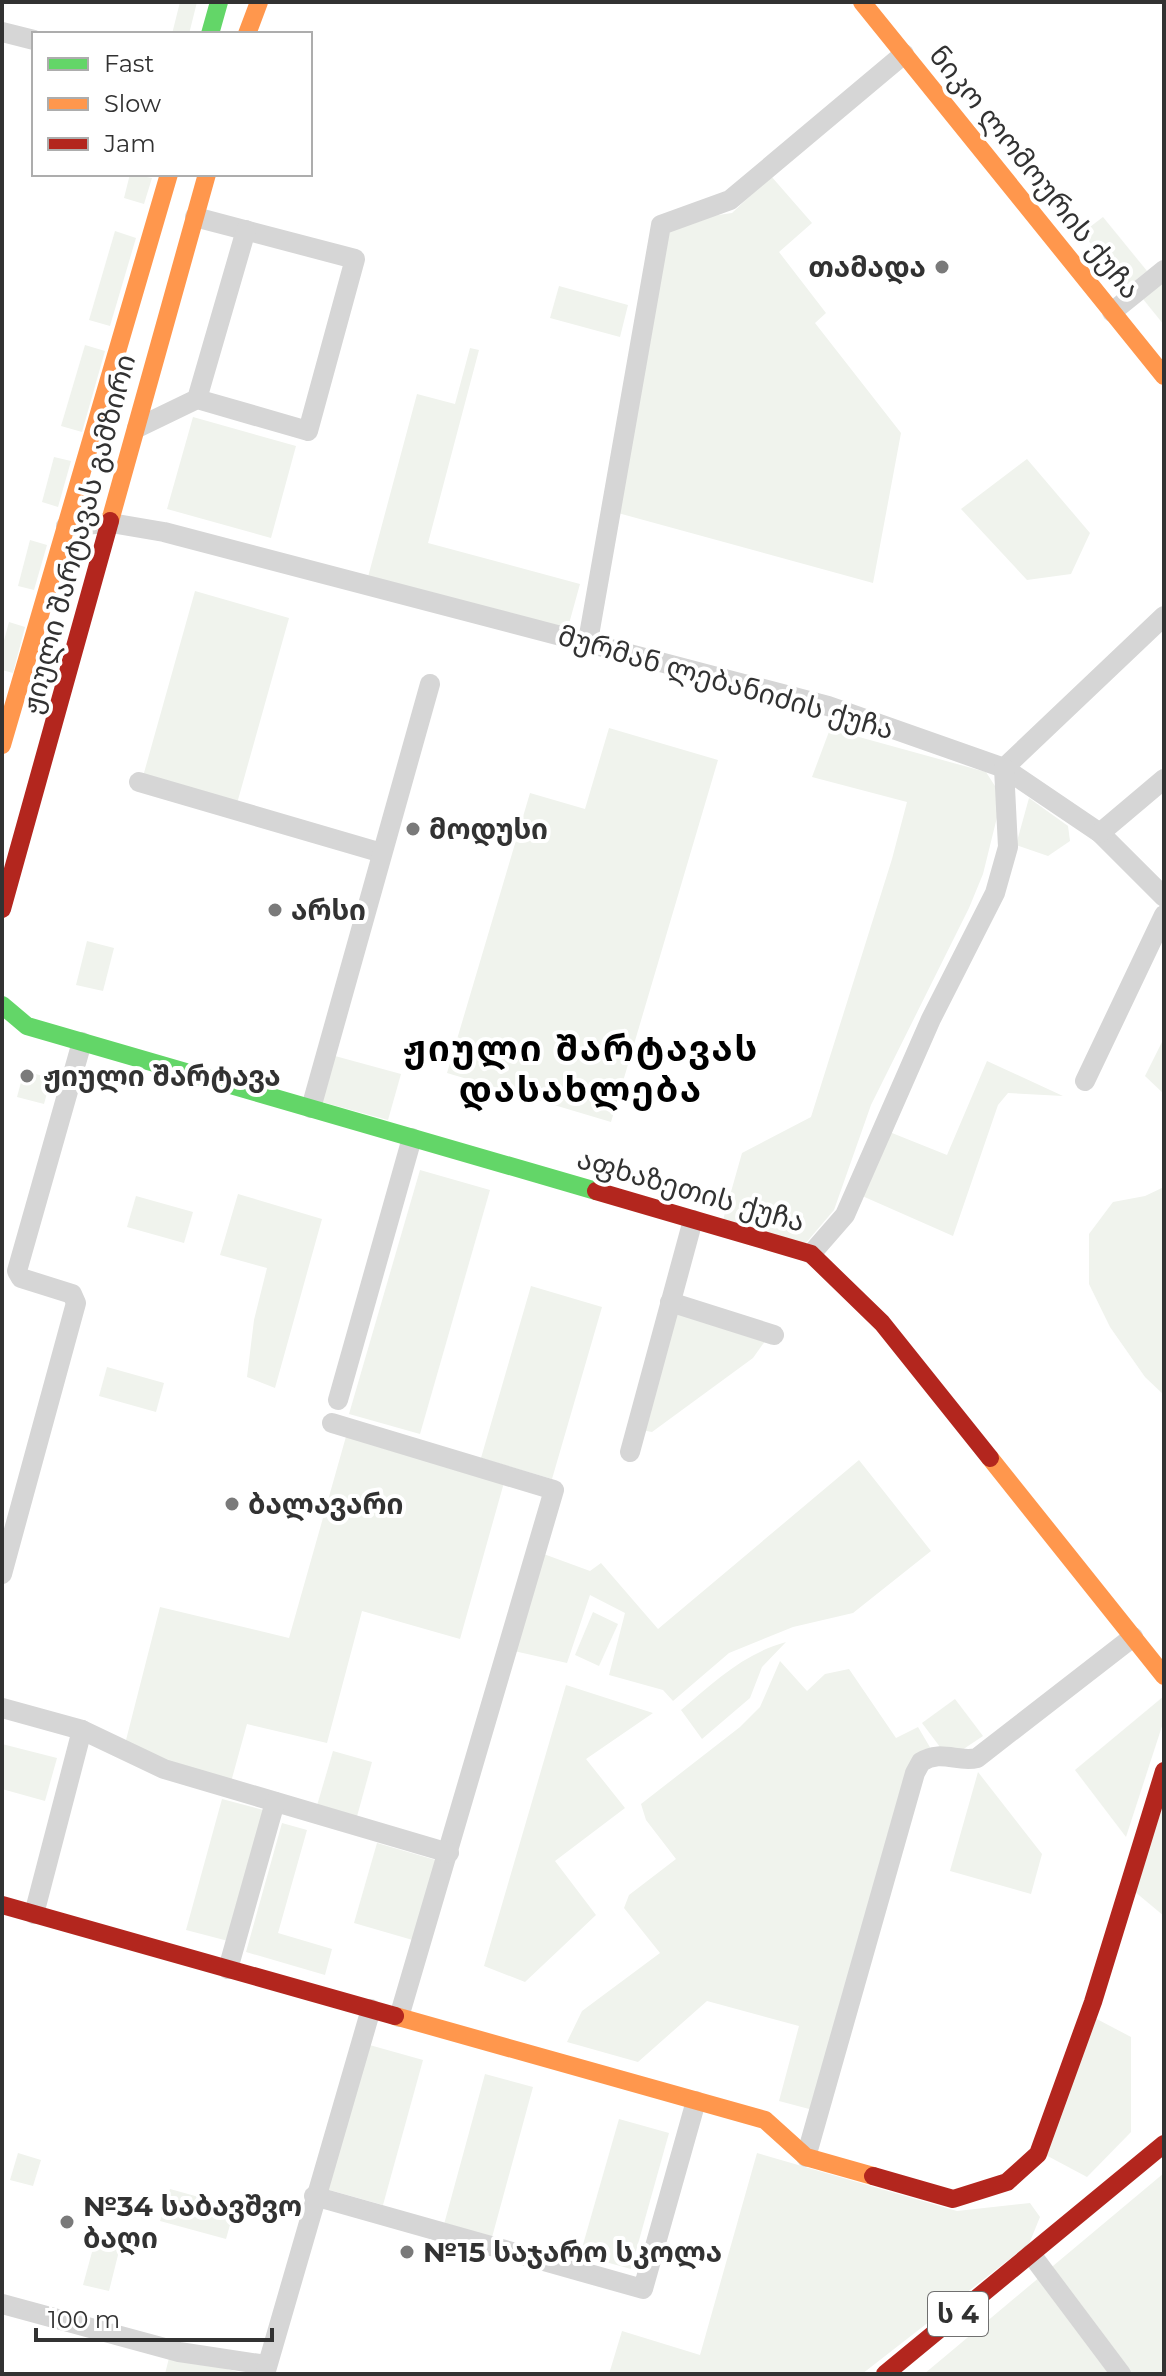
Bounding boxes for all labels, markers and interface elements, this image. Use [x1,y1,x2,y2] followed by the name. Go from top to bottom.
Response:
[32,32,312,176] legend
[922,39,1148,305] street label: ნიკო ლომოურის ქუჩა
[104,49,155,78] text: Fast
[104,89,161,118] text: Slow
[103,129,156,158] text: Jam
[808,250,926,285] place label: თამადა
[933,258,951,276] marker: თამადა
[14,351,142,717] street label: ჟიული შარტავას გამზირი
[554,618,898,746] street label: მურმან ლებანიძის ქუჩა
[429,812,548,847] place label: მოდუსი
[404,820,422,838] marker: მოდუსი
[291,893,366,927] place label: არსი
[266,901,284,919] marker: არსი
[403,1026,759,1112] district label: ჟიული შარტავას დასახლება
[43,1059,281,1094] place label: ჟიული შარტავა
[18,1067,36,1085] marker: ჟიული შარტავა
[573,1141,809,1239] street label: აფხაზეთის ქუჩა
[248,1487,403,1522] place label: ბალავარი
[223,1495,241,1513] marker: ბალავარი
[83,2189,302,2256] place label: №34 საბავშვო ბაღი
[58,2213,76,2231] marker: №34 საბავშვო ბაღი
[423,2235,722,2270] place label: №15 საჯარო სკოლა
[398,2243,416,2261] marker: №15 საჯარო სკოლა
[36,2292,272,2342] scale bar
[928,2292,988,2336] road number: ს 4
[48,2305,120,2334] text: 100 m

